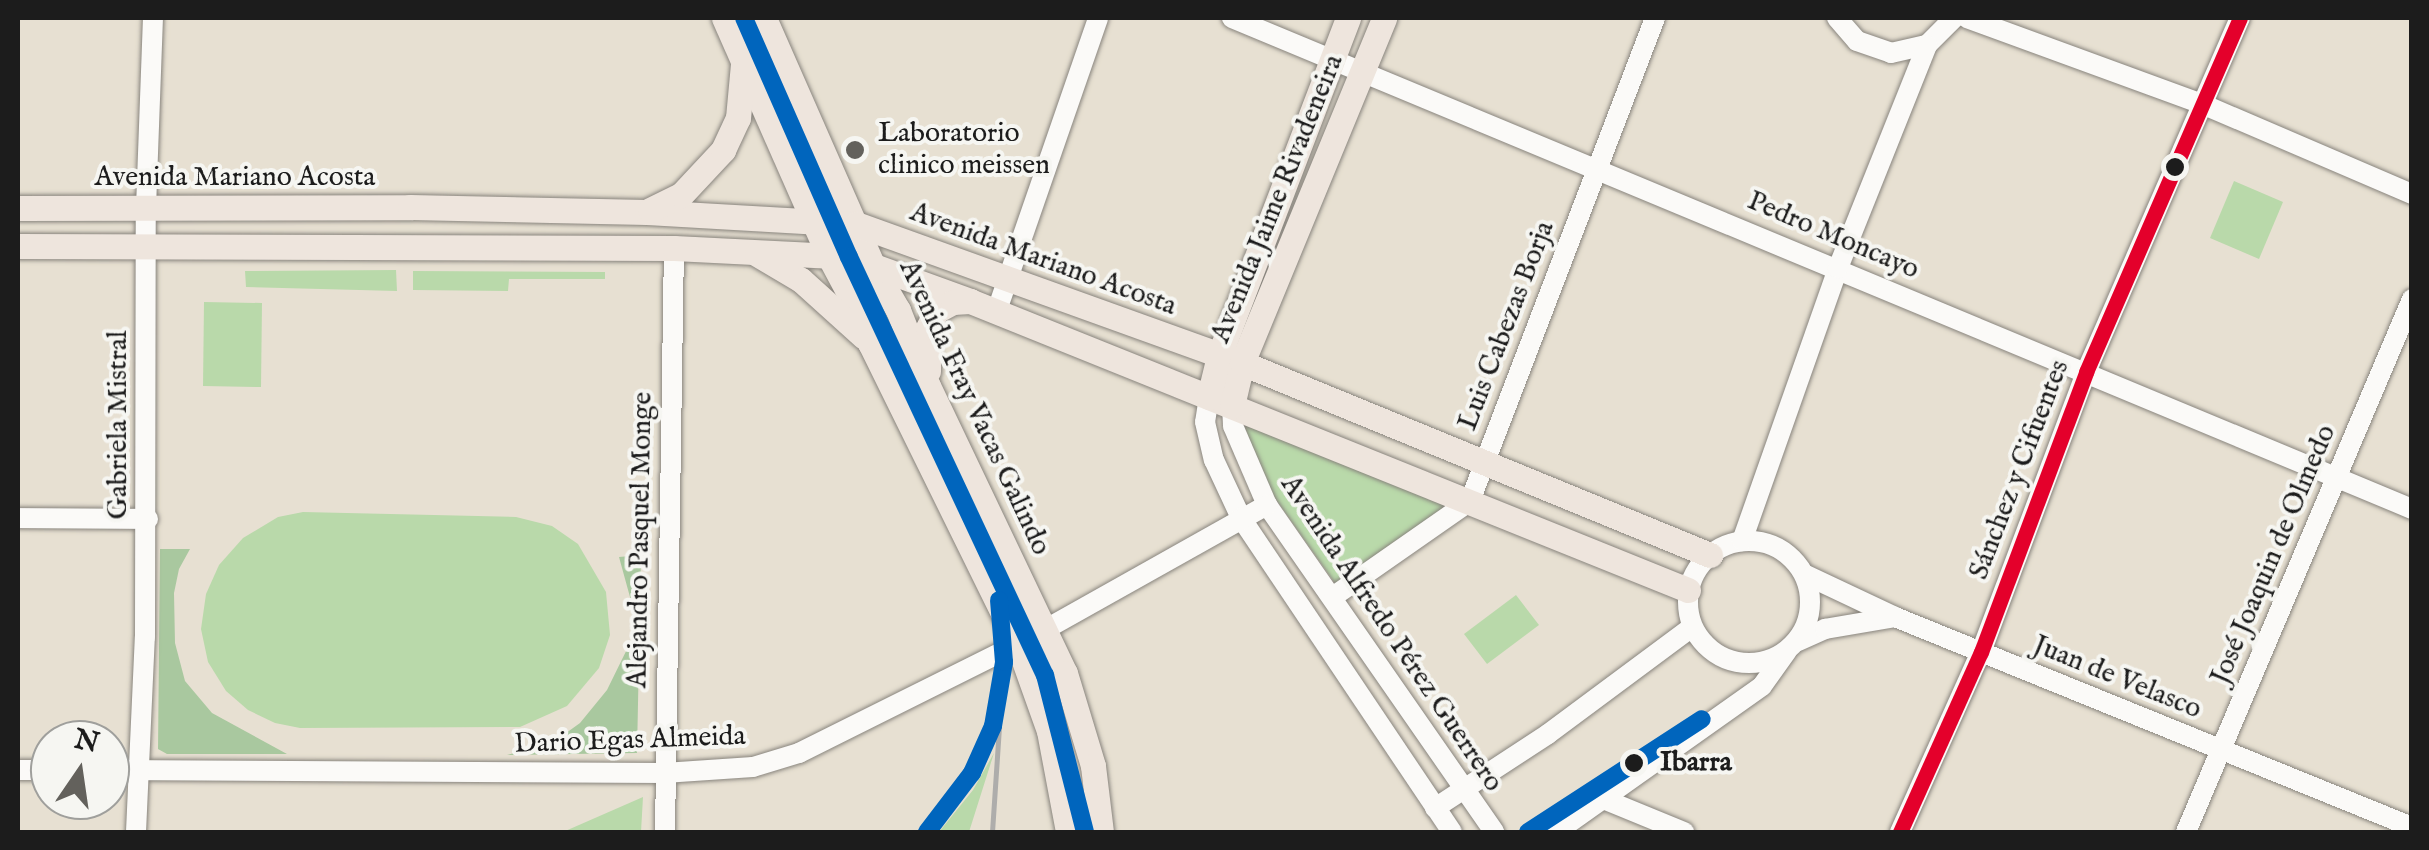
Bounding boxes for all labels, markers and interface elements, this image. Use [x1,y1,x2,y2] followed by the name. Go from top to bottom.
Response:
[1205,50,1351,348] street label: Avenida Jaime Rivadeneira
[878,117,1050,183] place label: Laboratorio clinico meissen
[842,137,868,163] marker: Laboratorio clinico meissen
[2165,157,2185,177] unlabelled marker
[95,161,375,195] street label: Avenida Mariano Acosta
[1742,185,1924,287] street label: Pedro Moncayo
[905,196,1181,324] street label: Avenida Mariano Acosta
[1452,217,1562,435] street label: Luis Cabezas Borja
[891,255,1057,561] street label: Avenida Fray Vacas Galindo
[102,331,136,519] street label: Gabriela Mistral
[1963,356,2077,584] street label: Sánchez y Cifuentes
[622,392,660,688] street label: Alejandro Pasquel Monge
[2204,420,2344,690] street label: José Joaquin de Olmedo
[1272,469,1510,799] street label: Avenida Alfredo Pérez Guerrero
[2028,629,2206,727] street label: Juan de Velasco
[30,720,130,820] north arrow
[514,720,746,762] street label: Dario Egas Almeida
[71,722,102,762] text: N
[1617,746,1651,780] marker: Ibarra
[1660,746,1732,780] place label: Ibarra

